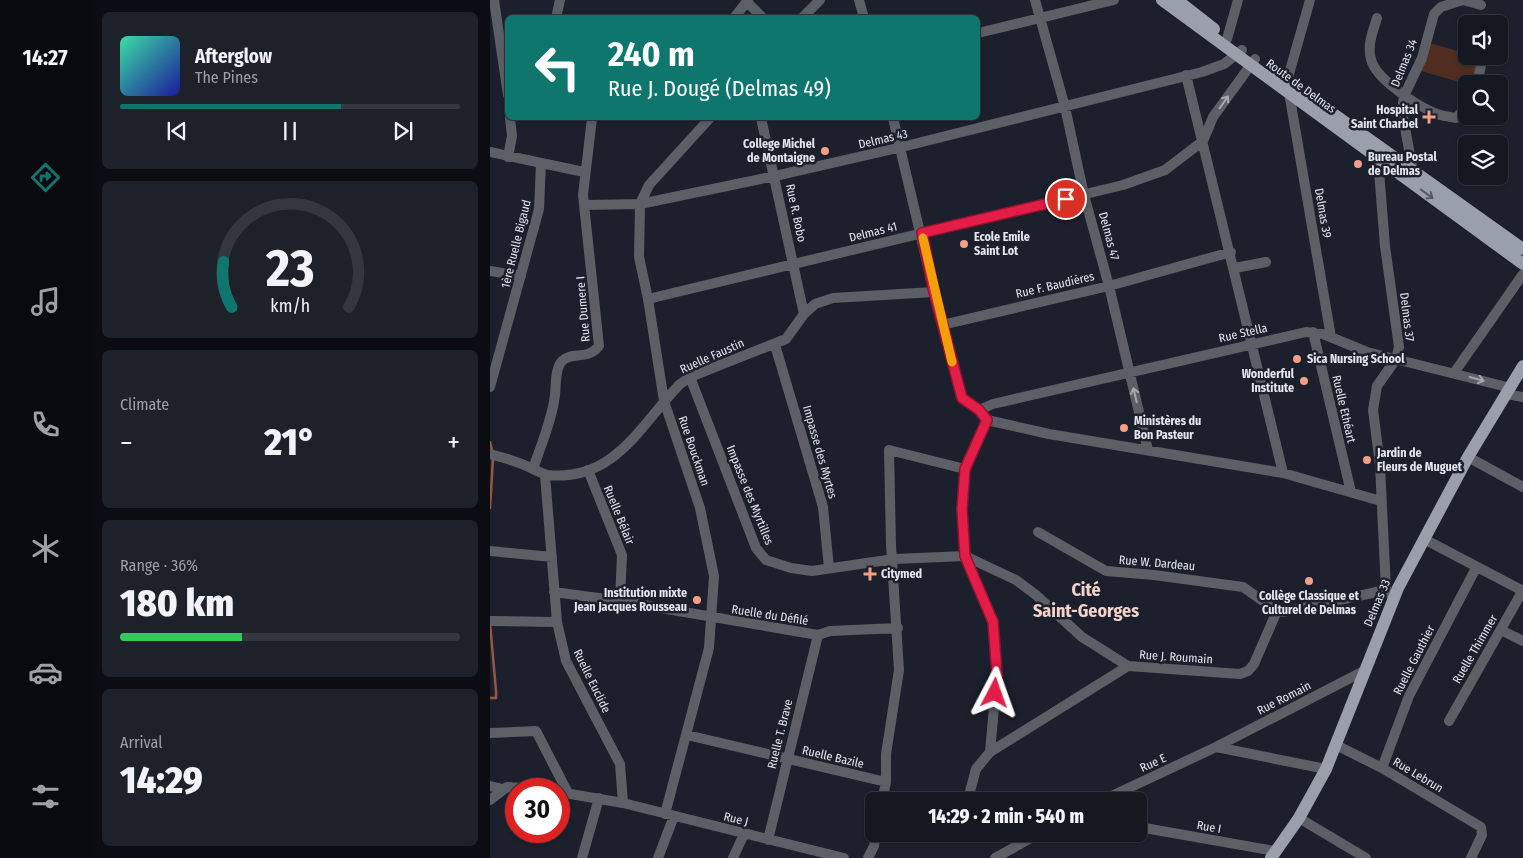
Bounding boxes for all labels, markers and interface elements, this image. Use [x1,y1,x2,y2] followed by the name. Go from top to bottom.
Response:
[1458,15,1508,185] map controls
[1458,15,1508,65] button: sound
[608,33,695,75] text: 240 m
[525,35,590,100] icon: left
[1388,37,1420,89] street label: Delmas 34
[22,44,68,71] text: 14:27
[195,45,272,68] text: Afterglow
[1263,56,1339,116] street label: Route de Delmas
[195,68,258,87] text: The Pines
[608,75,831,102] text: Rue J. Dougé (Delmas 49)
[1458,75,1508,125] button: search
[1219,95,1229,109] one-way arrow
[1351,103,1419,131] place label: Hospital Saint Charbel
[1422,110,1436,124] marker: Hospital Saint Charbel
[163,117,191,145] icon: previous
[276,117,304,145] icon: pause
[389,117,417,145] icon: next
[857,127,909,151] street label: Delmas 43
[1458,135,1508,185] button: layers
[743,137,816,165] place label: College Michel de Montaigne
[819,145,831,157] marker: College Michel de Montaigne
[1368,150,1437,178] place label: Bureau Postal de Delmas
[1352,158,1364,170] marker: Bureau Postal de Delmas
[28,160,63,195] icon: directions
[1045,178,1087,220] pin
[783,183,809,243] street label: Rue R. Bobo
[1052,185,1080,213] icon: arrive
[1312,187,1334,239] street label: Delmas 39
[1420,189,1433,200] one-way arrow
[498,198,534,290] street label: 1ère Ruelle Bigaud
[1096,210,1122,262] street label: Delmas 47
[848,219,898,245] street label: Delmas 41
[974,230,1030,258] place label: Ecole Emile Saint Lot
[265,237,314,300] text: 23
[958,238,970,250] marker: Ecole Emile Saint Lot
[1014,269,1096,301] street label: Rue F. Baudières
[573,276,593,342] street label: Rue Dumere I
[28,284,63,319] icon: music
[1397,292,1417,342] street label: Delmas 37
[270,295,310,317] text: km/h
[1217,321,1269,345] street label: Rue Stella
[678,336,746,376] street label: Ruelle Faustin
[1307,352,1405,366] place label: Sica Nursing School
[1291,353,1303,365] marker: Sica Nursing School
[1242,367,1295,395] place label: Wonderful Institute
[1329,374,1359,444] street label: Ruelle Ethéart
[1298,375,1310,387] marker: Wonderful Institute
[1469,375,1485,384] one-way arrow
[1130,387,1140,403] one-way arrow
[120,395,169,414] text: Climate
[800,404,840,500] street label: Impasse des Myrtes
[28,407,63,442] icon: phone
[676,414,712,488] street label: Rue Bouckman
[1134,414,1201,442] place label: Ministères du Bon Pasteur
[264,419,316,465] text: 21°
[1118,422,1130,434] marker: Ministères du Bon Pasteur
[120,426,133,459] text: −
[447,426,460,459] text: +
[724,443,776,547] street label: Impasse des Myrtilles
[1376,446,1463,474] place label: Jardin de Fleurs de Muguet
[1361,454,1373,466] marker: Jardin de Fleurs de Muguet
[601,483,637,547] street label: Ruelle Bélair
[28,531,63,566] icon: climate
[1118,553,1196,573] street label: Rue W. Dardeau
[120,556,198,575] text: Range · 36%
[863,567,877,581] marker: Citymed
[881,567,922,581] place label: Citymed
[1303,575,1315,587] marker: Collège Classique et Culturel de Delmas
[1361,577,1393,629] street label: Delmas 33
[1033,579,1139,622] district label: Cité Saint-Georges
[120,580,234,626] text: 180 km
[573,586,687,614] place label: Institution mixte Jean Jacques Rousseau
[1259,589,1360,617] place label: Collège Classique et Culturel de Delmas
[691,594,703,606] marker: Institution mixte Jean Jacques Rousseau
[731,602,809,628] street label: Ruelle du Défilé
[1450,611,1501,686] street label: Ruelle Thimmer
[1390,622,1438,697] street label: Ruelle Gauthier
[571,647,613,715] street label: Ruelle Euclide
[1139,647,1213,667] street label: Rue J. Roumain
[28,655,63,690] icon: car
[968,666,1020,718] position arrow
[1255,678,1313,718] street label: Rue Romain
[765,698,795,770] street label: Ruelle T. Brave
[120,733,162,752] text: Arrival
[801,743,865,771] street label: Ruelle Bazile
[1138,751,1169,775] street label: Rue E
[1391,755,1445,795] street label: Rue Lebrun
[120,757,203,803] text: 14:29
[505,778,570,843] speed limit sign: 30
[28,779,63,814] icon: filters
[928,805,1084,828] text: 14:29 · 2 min · 540 m
[722,809,750,829] street label: Rue J
[1196,818,1222,836] street label: Rue I

